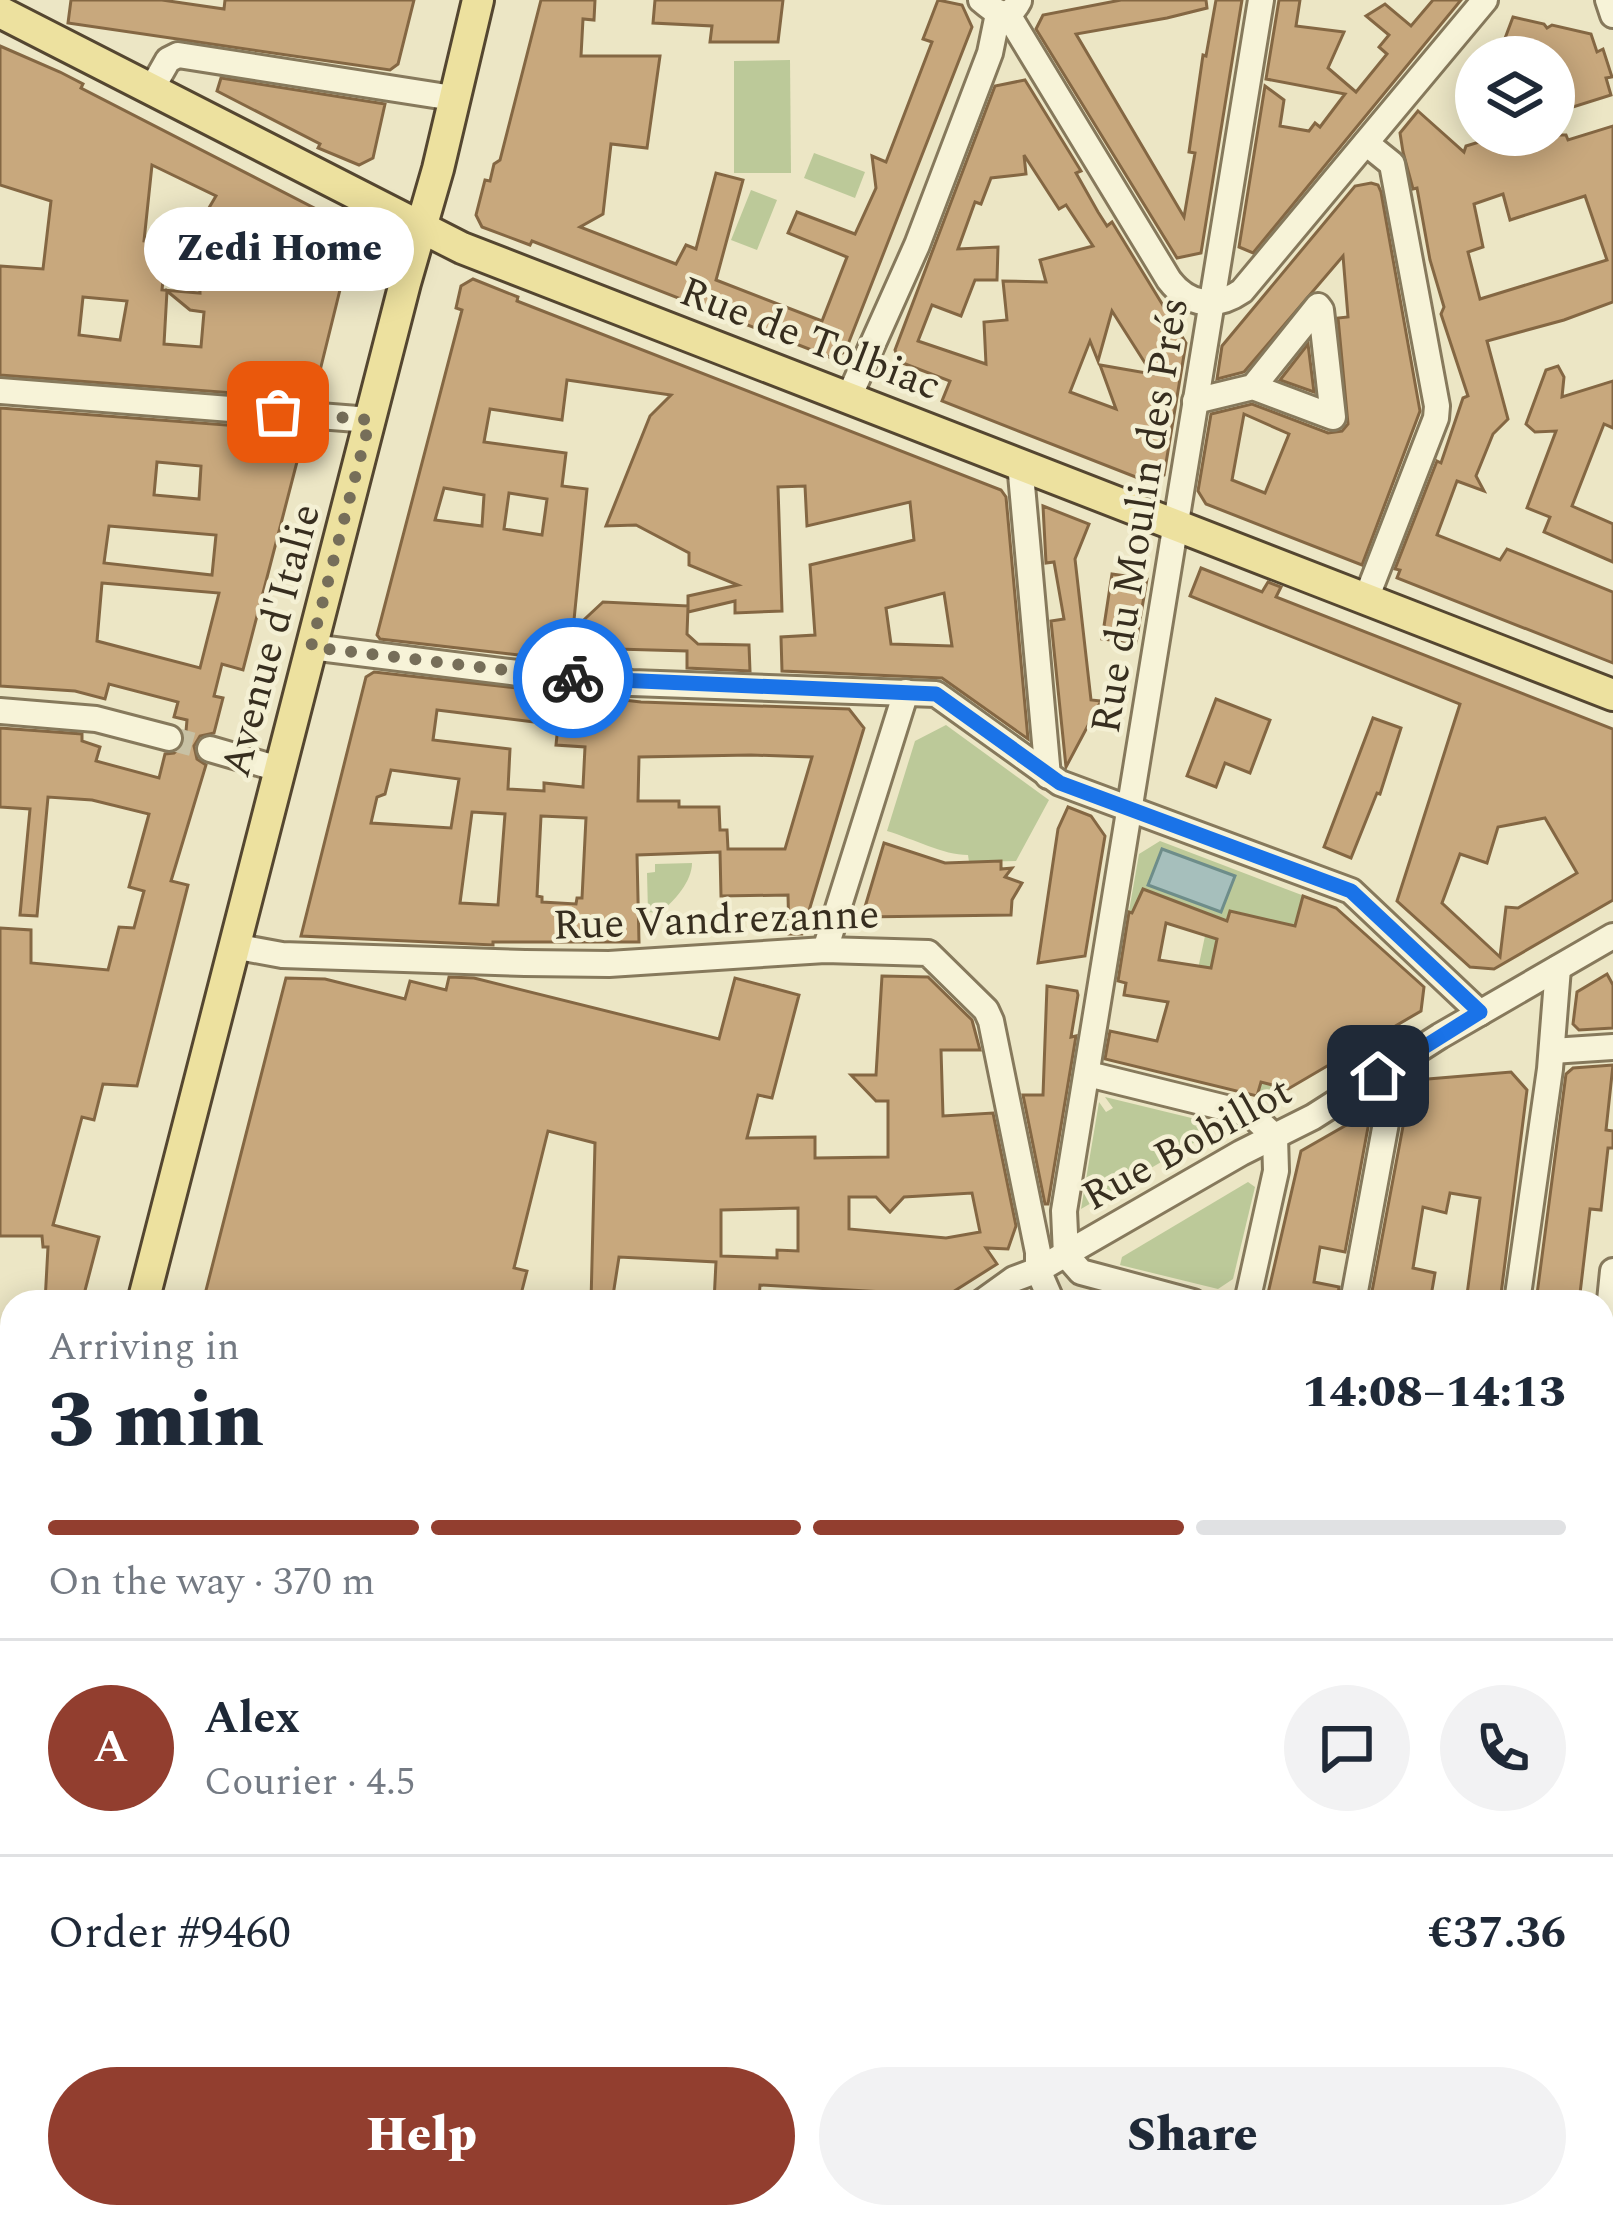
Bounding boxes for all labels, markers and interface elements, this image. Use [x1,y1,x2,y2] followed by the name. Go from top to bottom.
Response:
[1455,36,1575,156] map controls
[1455,36,1575,156] button: layers
[143,208,413,292] callout: Zedi Home
[176,219,382,278] text: Zedi Home
[670,261,950,418] street label: Rue de Tolbiac
[1075,293,1206,738] street label: Rue du Moulin des Prés
[227,361,329,463] pin
[245,379,311,445] icon: bag
[205,497,338,784] street label: Avenue d'Italie
[513,618,633,738] courier
[540,645,606,711] icon: bike
[552,883,880,958] street label: Rue Vandrezanne
[1327,1025,1429,1127] pin
[1345,1043,1411,1109] icon: home
[1071,1060,1304,1228] street label: Rue Bobillot
[48,1318,240,1377] text: Arriving in
[1302,1358,1566,1427] text: 14:08–14:13
[48,1362,264,1481] text: 3 min
[48,1553,375,1612] text: On the way · 370 m
[204,1684,300,1753] text: Alex
[1284,1685,1410,1811] button: chat
[1440,1685,1566,1811] button: phone
[94,1713,128,1782] text: A
[204,1753,415,1812] text: Courier · 4.5
[48,1899,291,1968] text: Order #9460
[1428,1899,1566,1968] text: €37.36
[48,2067,795,2205] button: Help
[819,2067,1566,2205] button: Share

